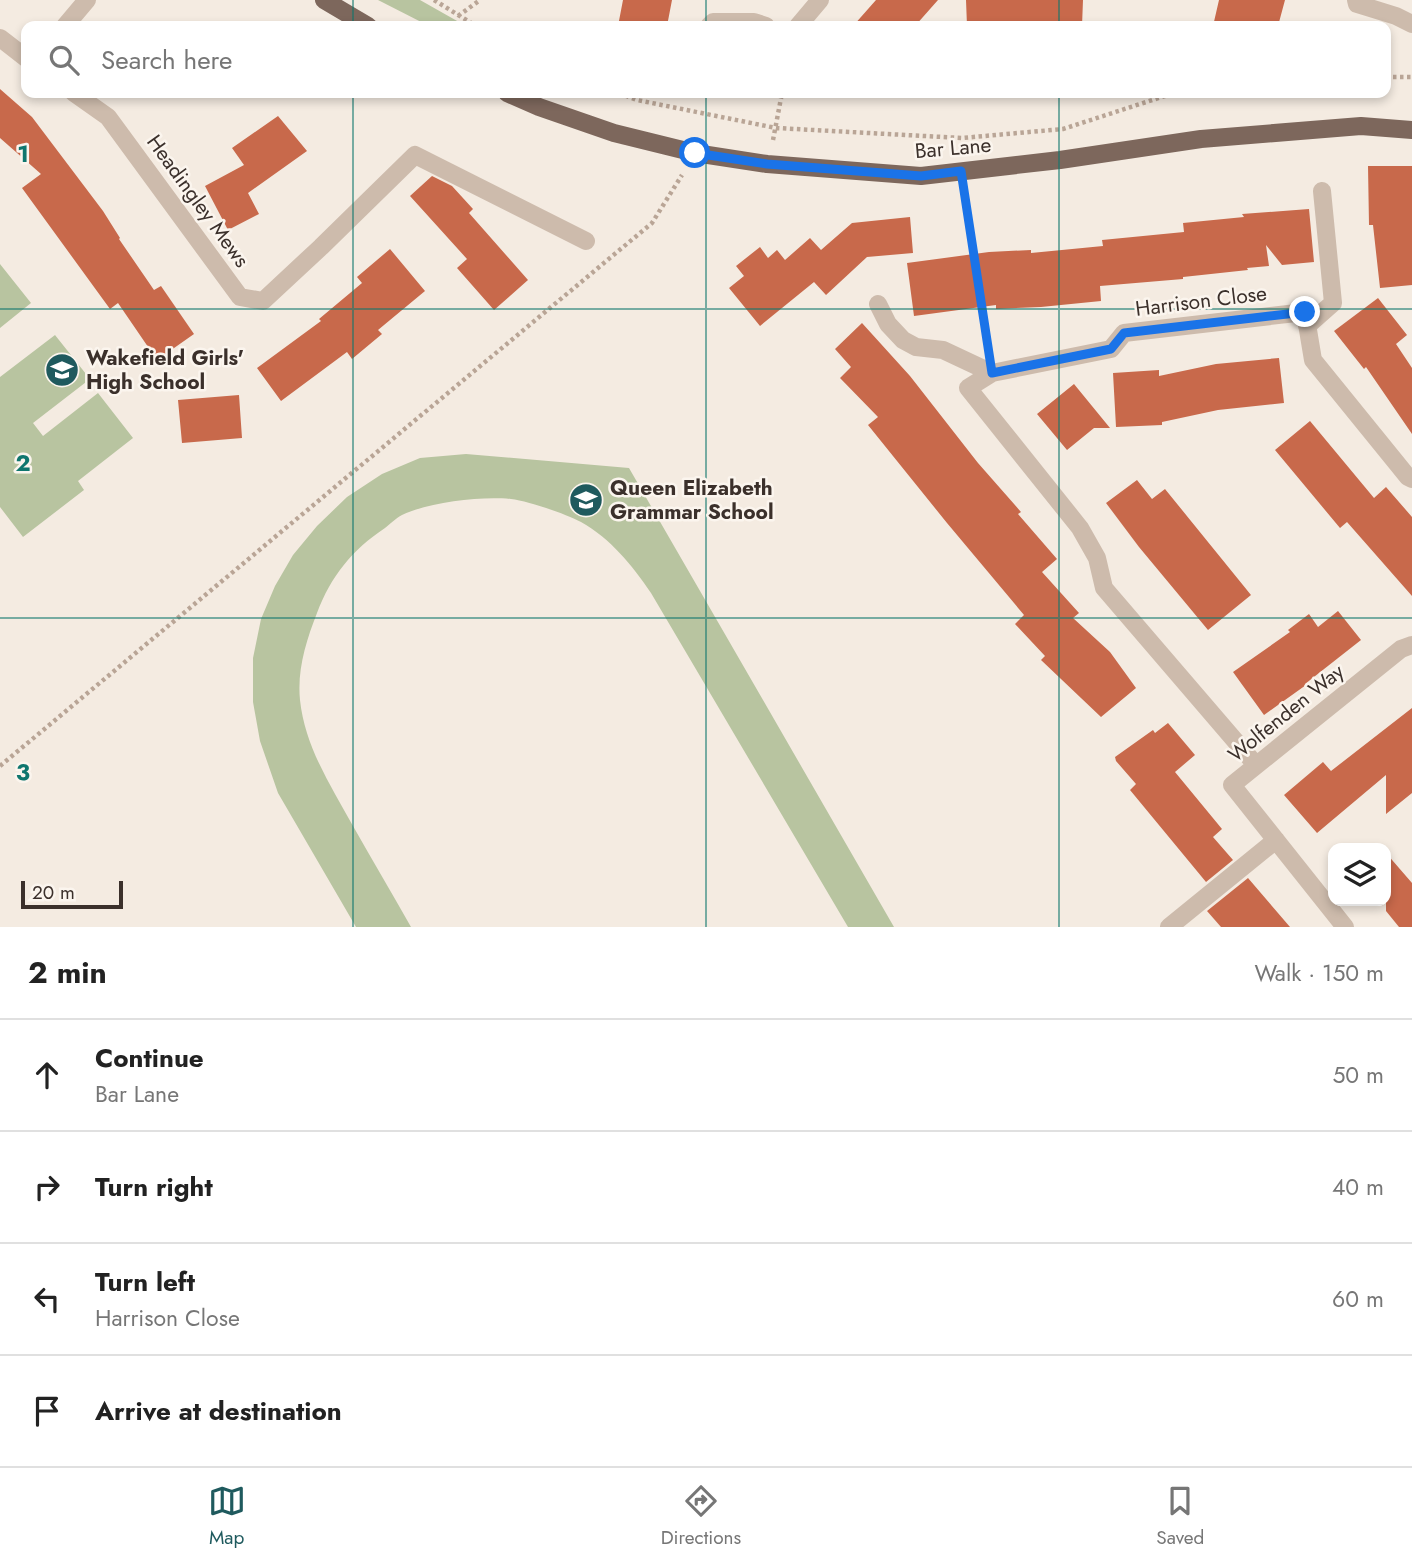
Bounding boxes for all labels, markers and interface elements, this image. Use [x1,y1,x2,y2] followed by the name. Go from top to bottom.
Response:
[21,21,1391,98] search box
[45,41,83,79] icon: search
[101,41,233,79] text: Search here
[140,128,256,274] street label: Headingley Mews
[913,130,993,166] street label: Bar Lane
[17,137,29,171] text: 1
[679,137,710,168] route start
[1134,278,1269,324] street label: Harrison Close
[1289,296,1320,327] route end
[86,343,244,397] place label: Wakefield Girls' High School
[43,351,81,389] school or university icon: Wakefield Girls' High School
[15,446,31,480] text: 2
[610,473,774,527] place label: Queen Elizabeth Grammar School
[567,481,605,519] school or university icon: Queen Elizabeth Grammar School
[1222,656,1351,769] street label: Wolfenden Way
[16,755,30,789] text: 3
[1328,843,1391,906] map controls
[1328,843,1391,906] button: layers
[21,878,122,910] scale bar
[32,879,75,906] text: 20 m
[28,951,107,994] text: 2 min
[1254,956,1384,990] text: Walk · 150 m
[95,1039,204,1077] text: Continue
[28,1056,66,1094] icon: ahead
[1332,1058,1384,1092] text: 50 m
[95,1077,179,1111] text: Bar Lane
[28,1168,66,1206] icon: right
[95,1168,213,1206] text: Turn right
[1332,1170,1384,1204] text: 40 m
[95,1263,195,1301] text: Turn left
[28,1280,66,1318] icon: left
[1332,1282,1384,1316] text: 60 m
[95,1301,240,1335] text: Harrison Close
[28,1392,66,1430] icon: arrive
[95,1392,342,1430] text: Arrive at destination
[208,1482,246,1551] tab: Map
[661,1482,741,1551] tab: Directions
[1156,1482,1204,1551] tab: Saved

